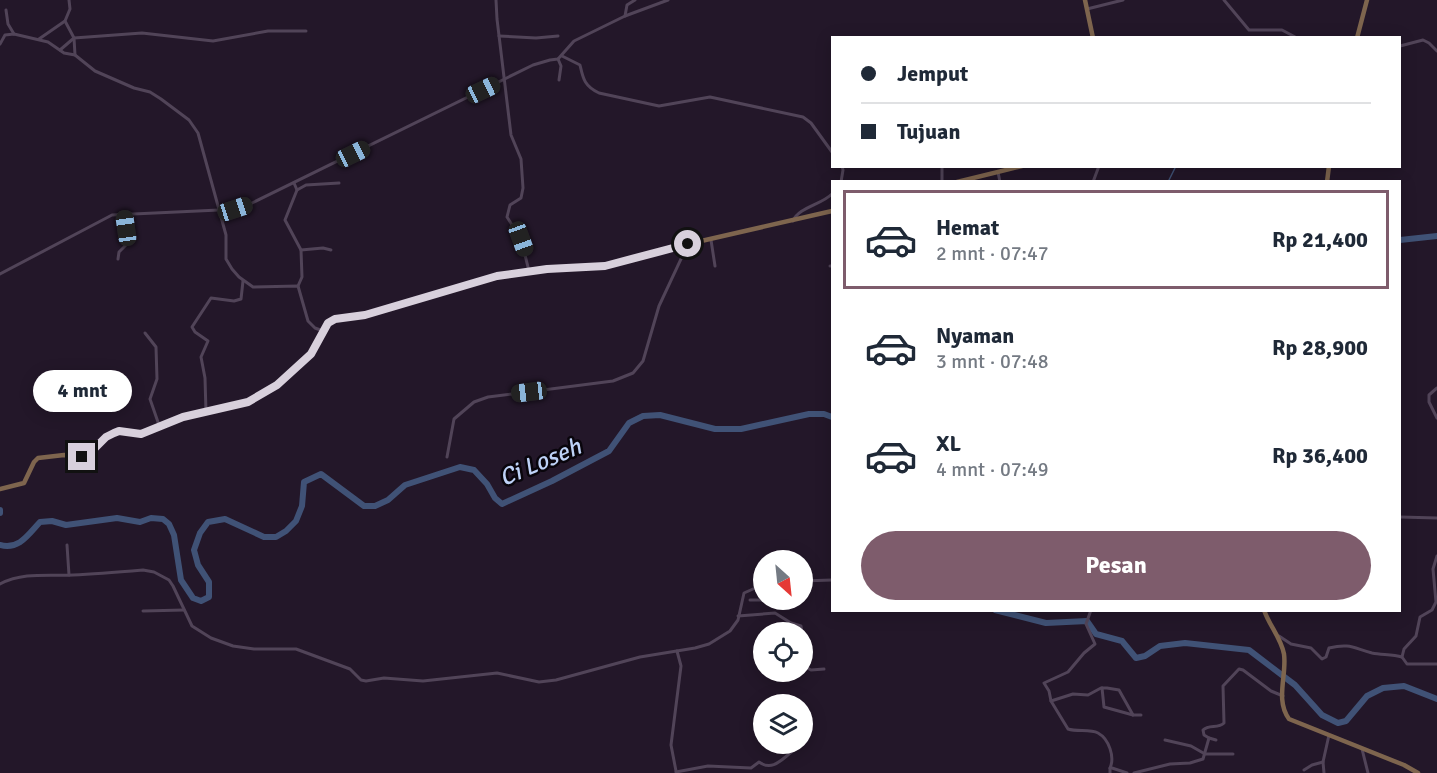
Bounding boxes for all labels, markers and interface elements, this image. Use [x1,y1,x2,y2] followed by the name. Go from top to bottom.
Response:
[897,60,968,87] text: Jemput
[463,74,503,106] car
[897,118,960,145] text: Tujuan
[333,138,373,170] car
[215,195,255,223] car
[115,209,137,247] car
[864,213,918,267] icon: car
[936,214,999,241] text: Hemat
[506,219,536,259] car
[1272,226,1368,253] text: Rp 21,400
[674,230,701,257] route start
[936,241,1049,266] text: 2 mnt · 07:47
[864,321,918,375] icon: car
[936,322,1014,349] text: Nyaman
[1272,334,1368,361] text: Rp 28,900
[936,349,1049,374] text: 3 mnt · 07:48
[32,370,132,412] callout: 4 mnt
[58,378,107,403] text: 4 mnt
[510,381,548,403] car
[864,429,918,483] icon: car
[936,430,961,457] text: XL
[494,431,586,493] water label: Ci Loseh
[1272,442,1368,469] text: Rp 36,400
[68,443,95,470] route end
[936,457,1049,482] text: 4 mnt · 07:49
[861,531,1371,600] button: Pesan
[753,550,813,610] north arrow
[753,550,813,754] map controls
[753,622,813,682] button: locate
[753,694,813,754] button: layers

